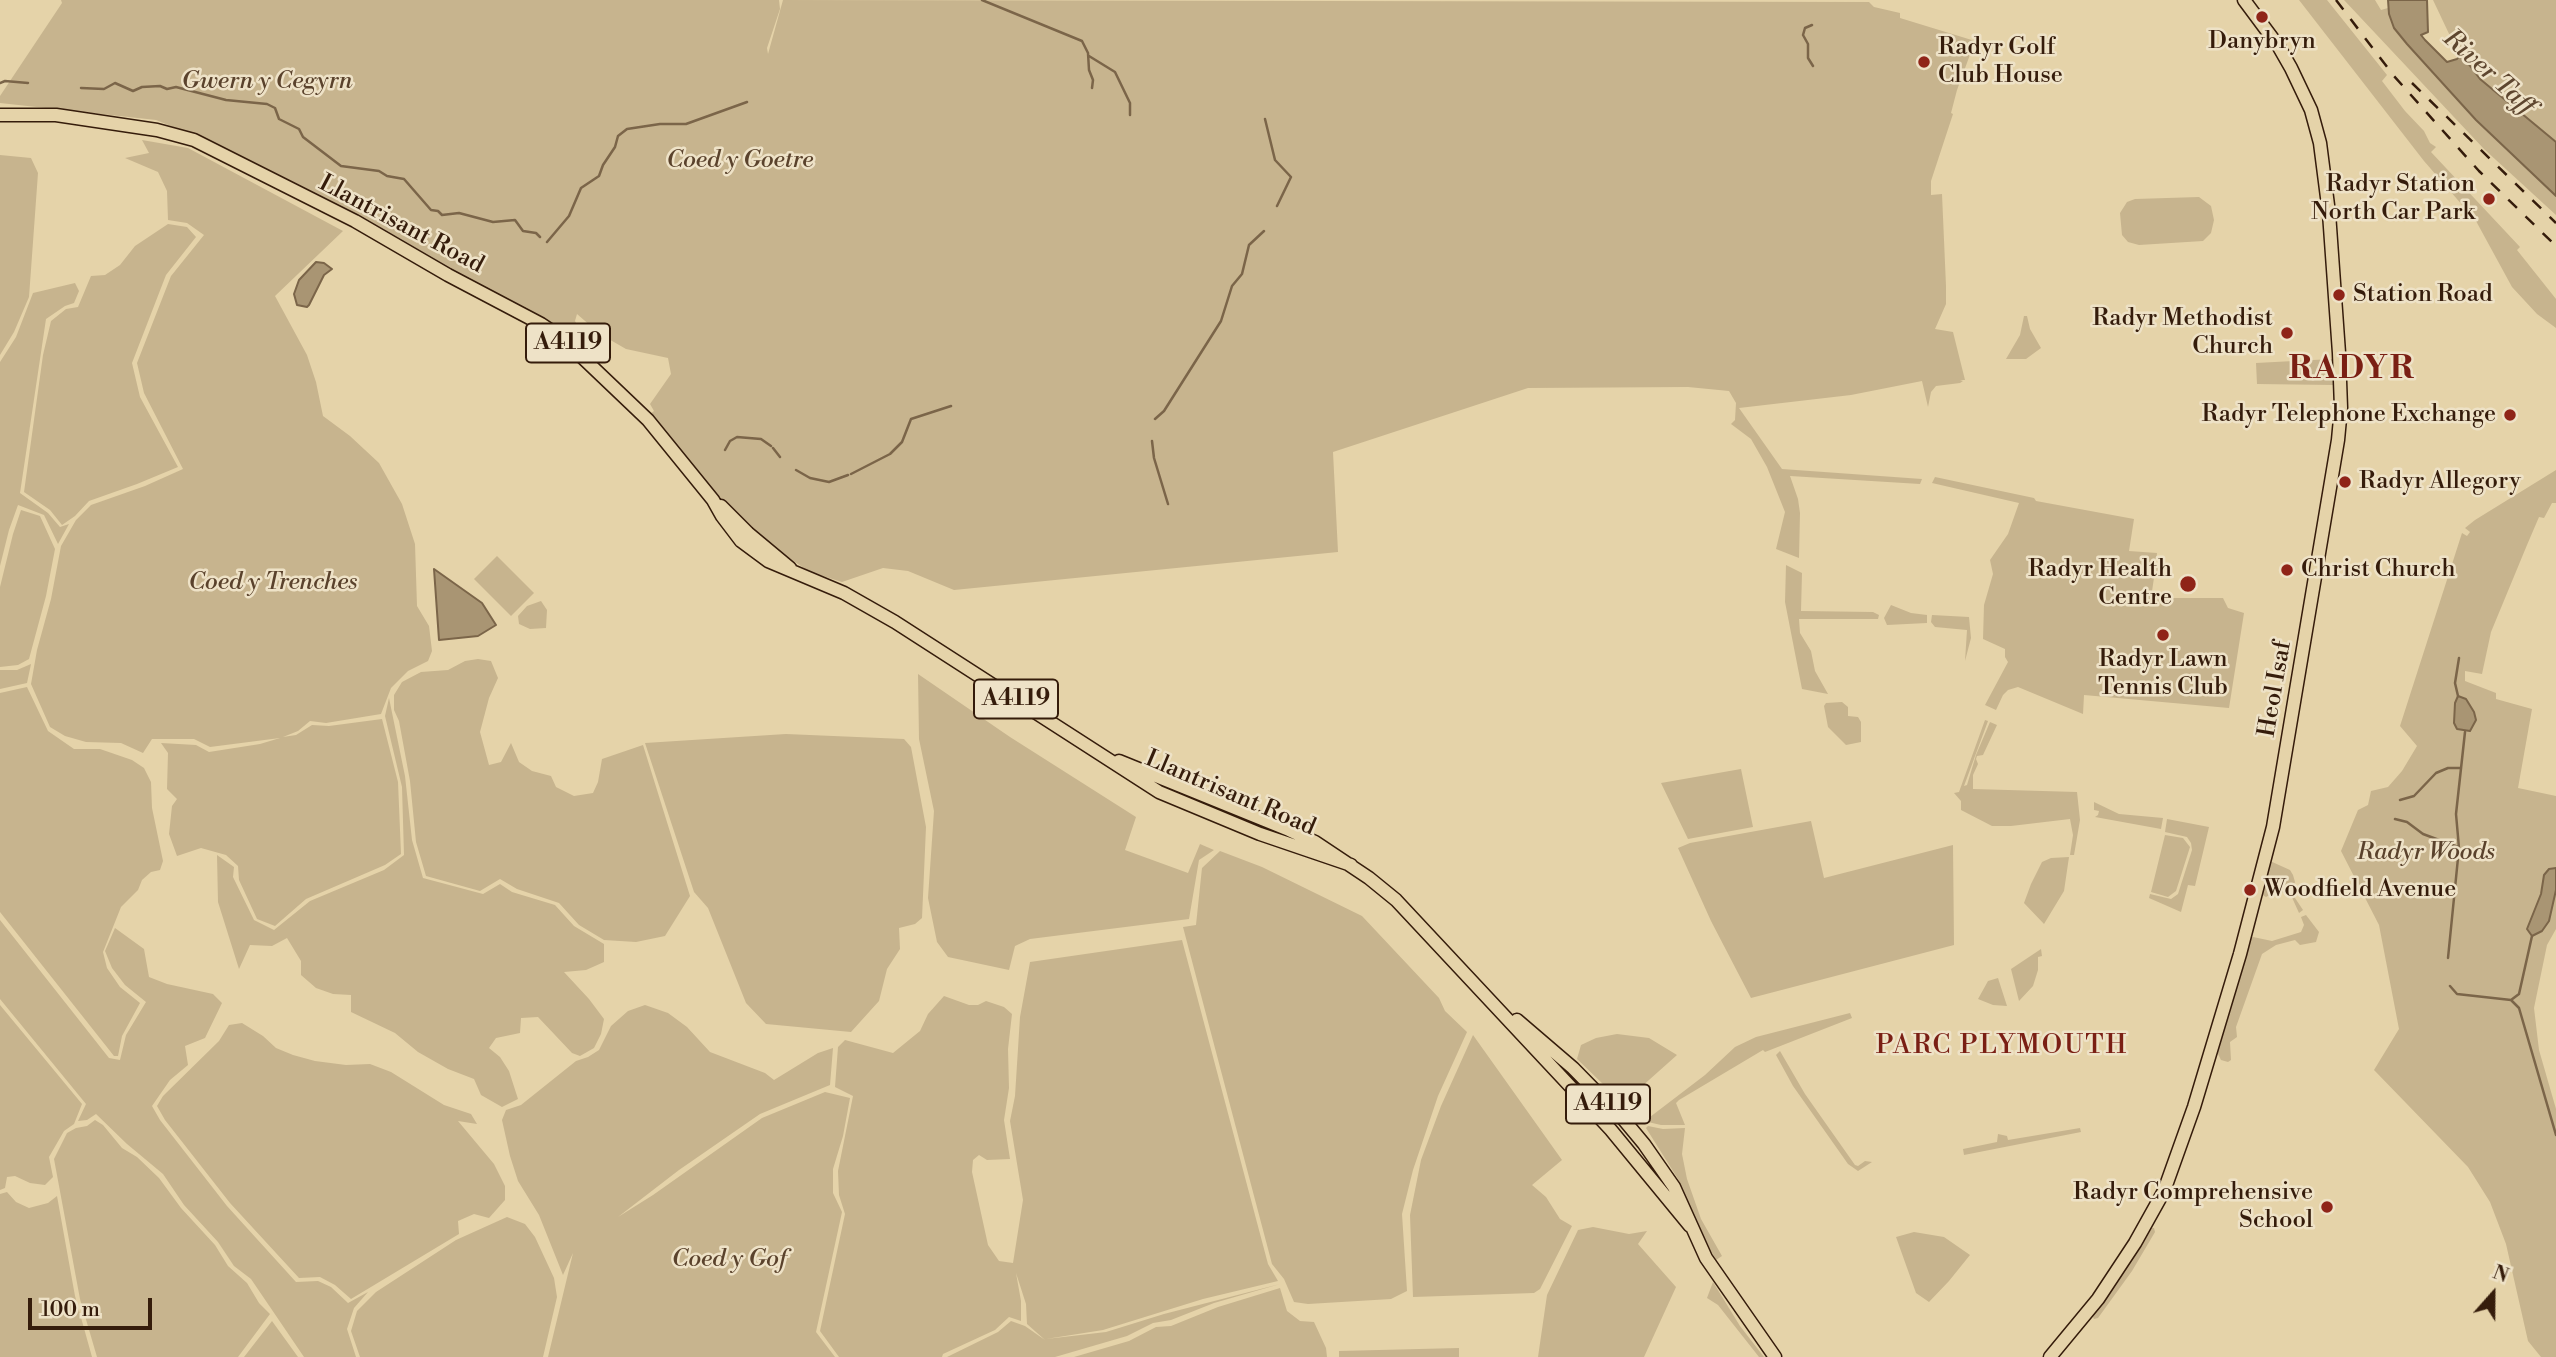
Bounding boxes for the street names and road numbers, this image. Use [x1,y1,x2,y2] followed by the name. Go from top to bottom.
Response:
[314,169,488,281] street label: Llantrisant Road
[526,324,610,362] road number: A4119
[2253,639,2299,739] street label: Heol Isaf
[974,680,1058,719] road number: A4119
[1140,745,1320,843] street label: Llantrisant Road
[1566,1084,1650,1124] road number: A4119

